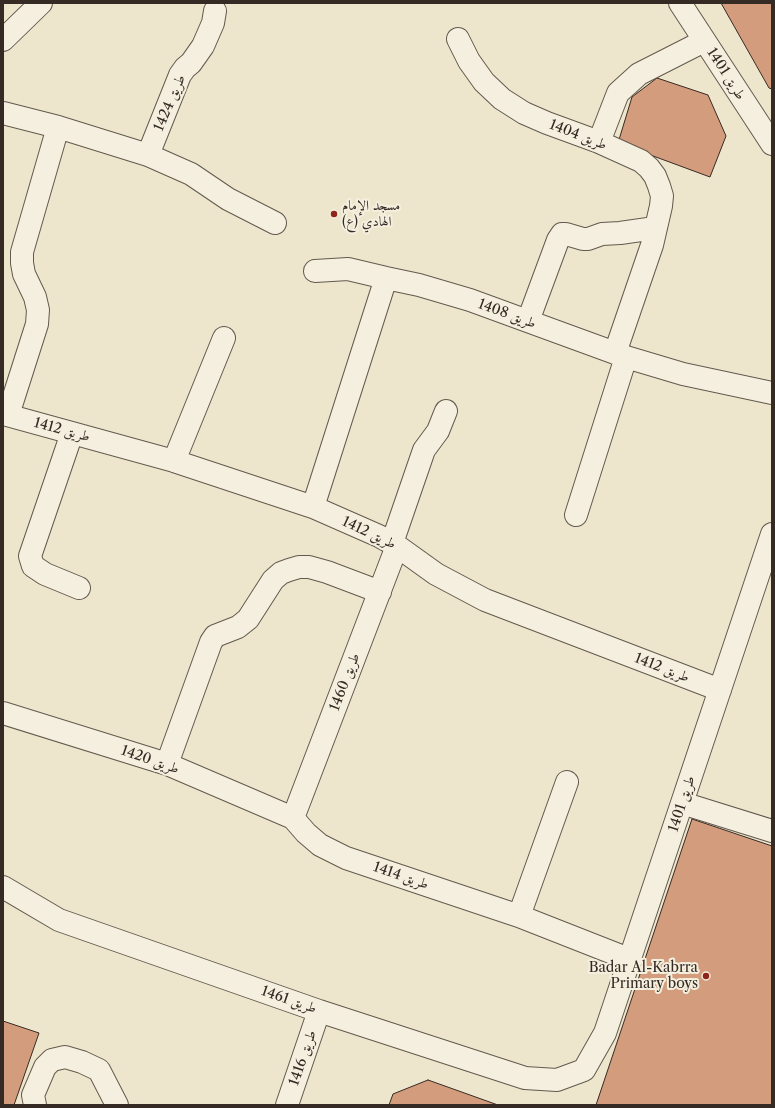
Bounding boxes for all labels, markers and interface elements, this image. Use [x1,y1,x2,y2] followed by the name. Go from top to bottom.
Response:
[703,45,749,103] street label: طريق 1401
[151,72,189,134] street label: طريق 1424
[547,116,609,154] street label: طريق 1404
[342,198,400,230] place label: مسجد الإمام الهادي (ع)
[329,209,339,219] marker: مسجد الإمام الهادي (ع)
[476,296,538,332] street label: طريق 1408
[32,414,92,446] street label: طريق 1412
[340,513,398,553] street label: طريق 1412
[632,650,692,686] street label: طريق 1412
[326,651,364,713] street label: طريق 1460
[119,742,181,778] street label: طريق 1420
[665,774,699,834] street label: طريق 1401
[371,859,431,893] street label: طريق 1414
[589,960,698,992] place label: Badar Al-Kabrra Primary boys
[701,971,711,981] marker: Badar Al-Kabrra Primary boys
[259,983,319,1017] street label: طريق 1461
[286,1028,320,1088] street label: طريق 1416

